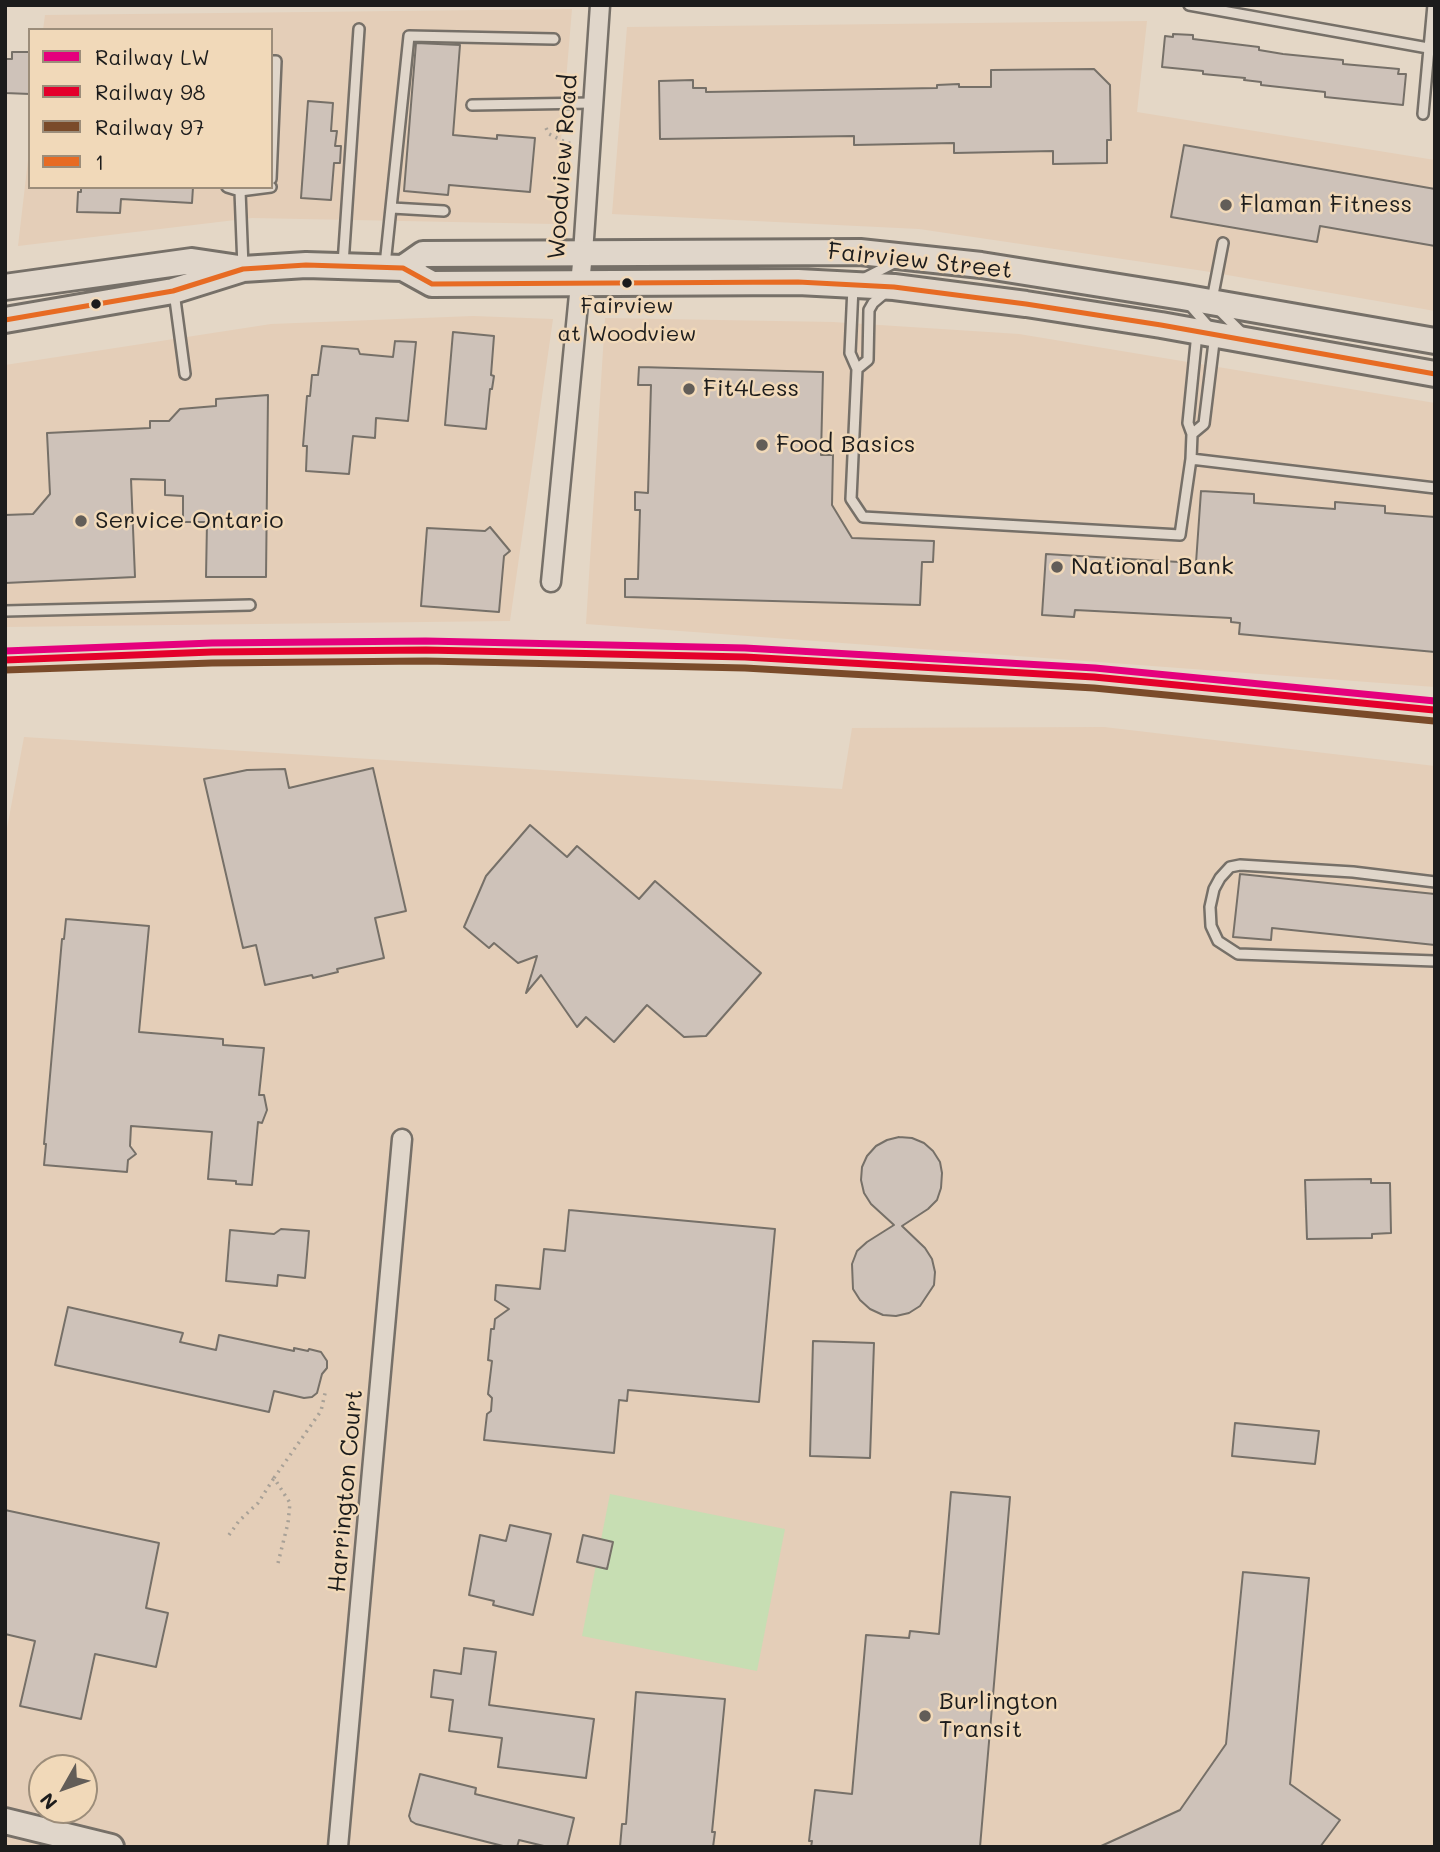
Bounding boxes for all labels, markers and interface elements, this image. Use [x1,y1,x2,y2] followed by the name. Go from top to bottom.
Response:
[28,28,273,189] legend
[95,43,210,70] text: Railway LW
[542,73,584,261] street label: Woodview Road
[95,78,205,105] text: Railway 98
[95,113,204,140] text: Railway 97
[95,148,104,175] text: 1
[1240,191,1412,219] place label: Flaman Fitness
[1218,197,1234,213] marker: Flaman Fitness
[826,237,1014,285] street label: Fairview Street
[620,276,634,290] marker: Fairview at Woodview
[558,293,696,344] place label: Fairview at Woodview
[89,297,103,311] unlabelled marker
[703,375,799,403] place label: Fit4Less
[681,381,697,397] marker: Fit4Less
[776,431,915,459] place label: Food Basics
[754,437,770,453] marker: Food Basics
[95,507,284,535] place label: Service Ontario
[73,513,89,529] marker: Service Ontario
[1071,553,1234,581] place label: National Bank
[1049,559,1065,575] marker: National Bank
[323,1388,369,1594] street label: Harrington Court
[939,1688,1058,1744] place label: Burlington Transit
[917,1708,933,1724] marker: Burlington Transit
[28,1754,98,1824] north arrow
[34,1788,62,1815] text: N

